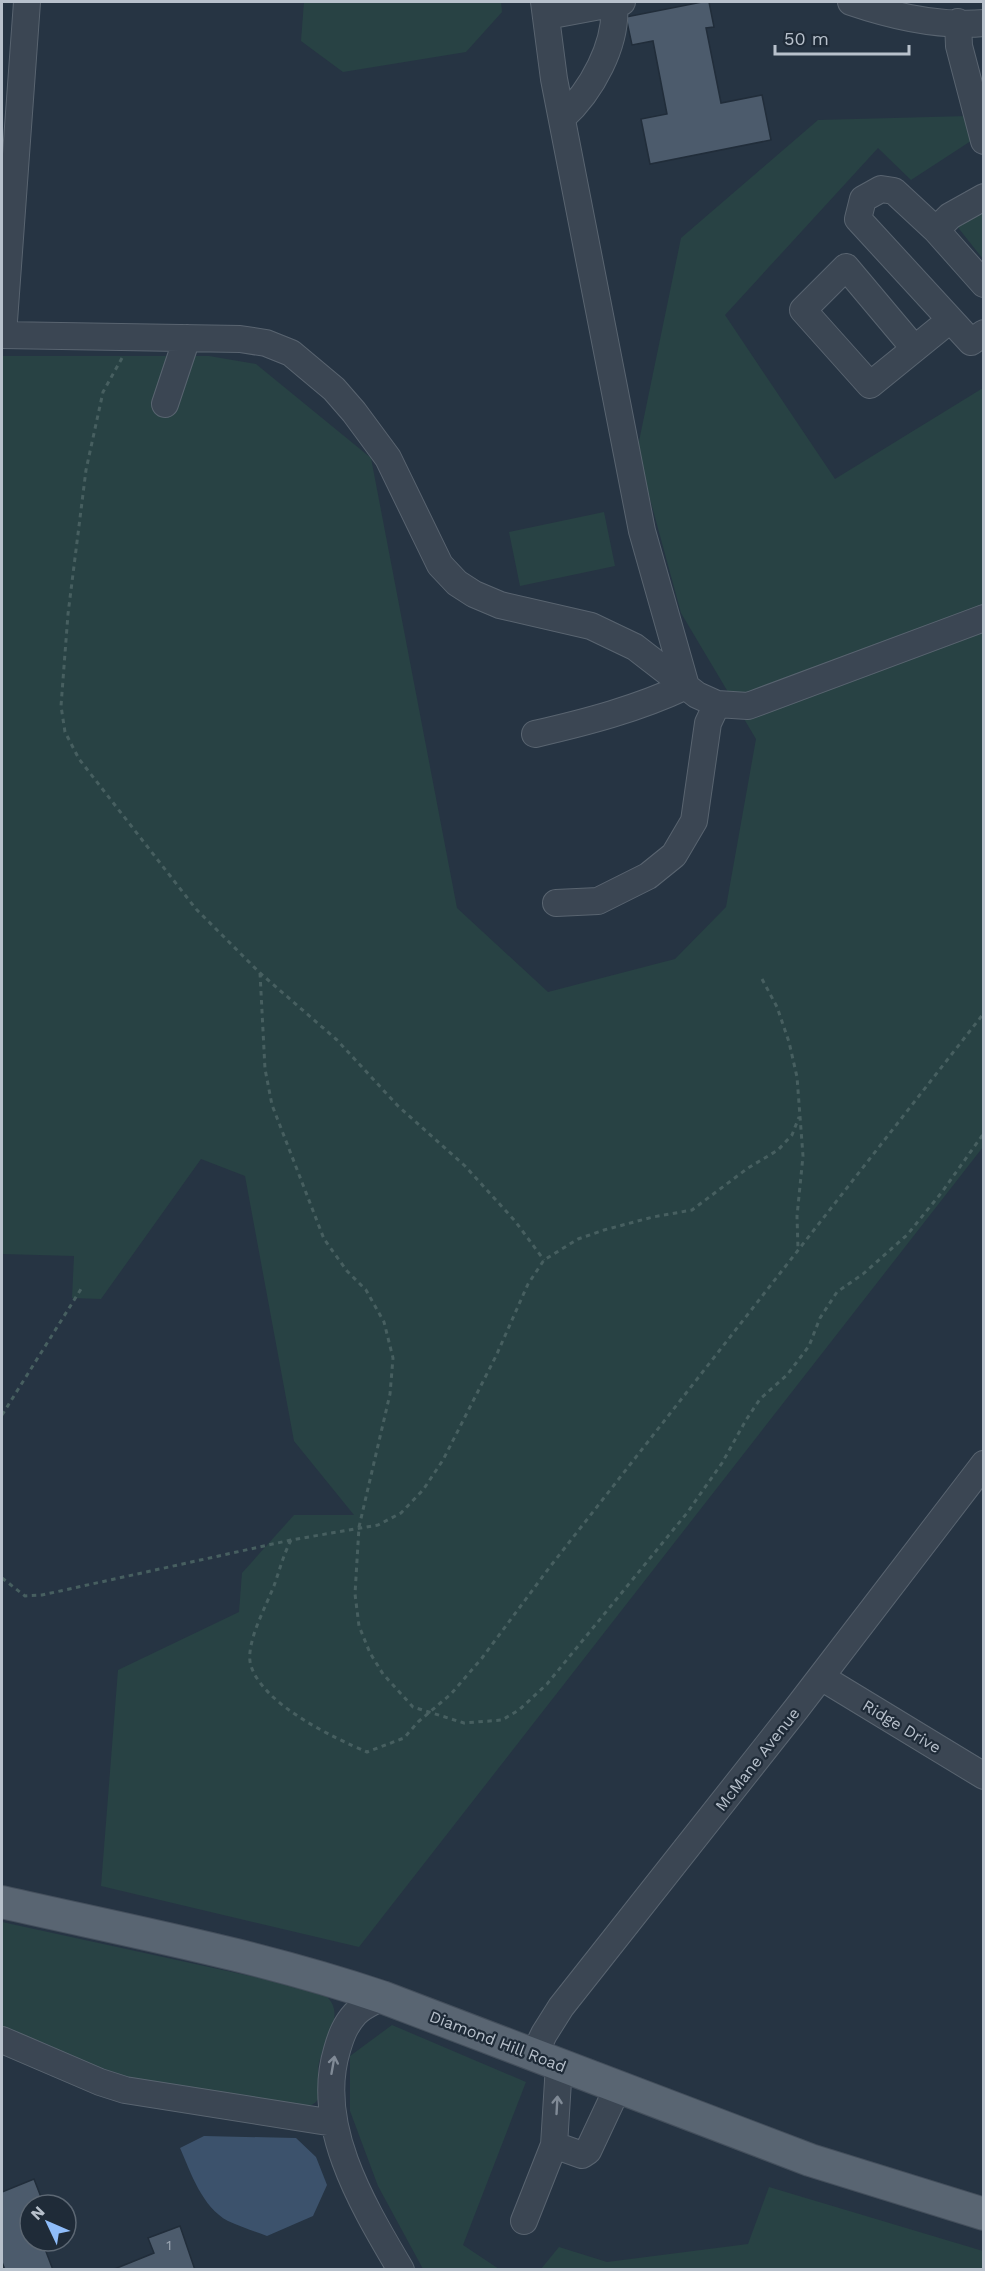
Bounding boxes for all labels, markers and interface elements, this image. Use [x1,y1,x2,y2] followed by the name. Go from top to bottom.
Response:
[775,18,908,56] scale bar
[784,28,829,49] text: 50 m
[859,1696,944,1757] street label: Ridge Drive
[711,1704,804,1815] street label: McMane Avenue
[427,2007,569,2076] street label: Diamond Hill Road
[328,2056,339,2076] one-way arrow
[551,2096,562,2116] one-way arrow
[18,2193,78,2253] north arrow
[27,2202,49,2224] text: N
[166,2237,172,2253] house number: 1

